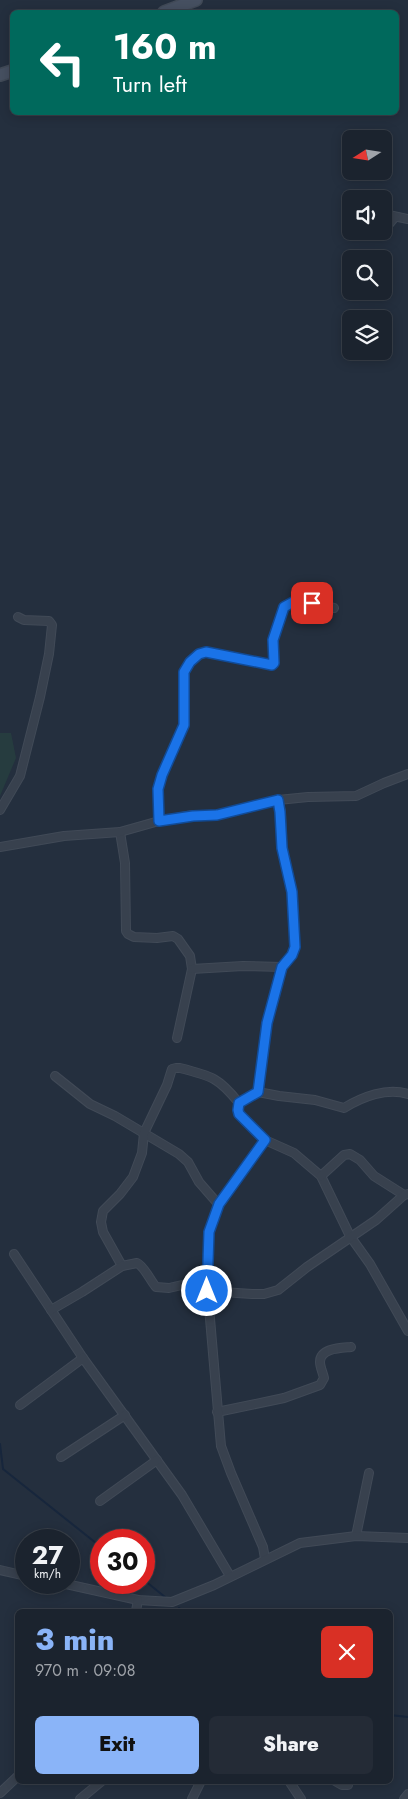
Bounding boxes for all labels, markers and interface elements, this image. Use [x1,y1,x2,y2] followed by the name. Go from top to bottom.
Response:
[113,22,217,72] text: 160 m
[30,30,95,95] icon: left
[113,68,187,100] text: Turn left
[342,130,392,180] north arrow
[342,130,392,360] map controls
[342,190,392,240] button: sound
[342,250,392,300] button: search
[342,310,392,360] button: layers
[291,582,333,624] pin
[298,589,326,617] icon: arrive
[180,1264,232,1316] position arrow
[90,1529,155,1594] speed limit sign: 30
[32,1537,63,1573] text: 27
[34,1565,61,1583] text: km/h
[35,1618,114,1661] text: 3 min
[321,1626,373,1678] button: close
[35,1659,135,1682] text: 970 m · 09:08
[35,1716,199,1774] button: Exit
[209,1716,373,1774] button: Share

